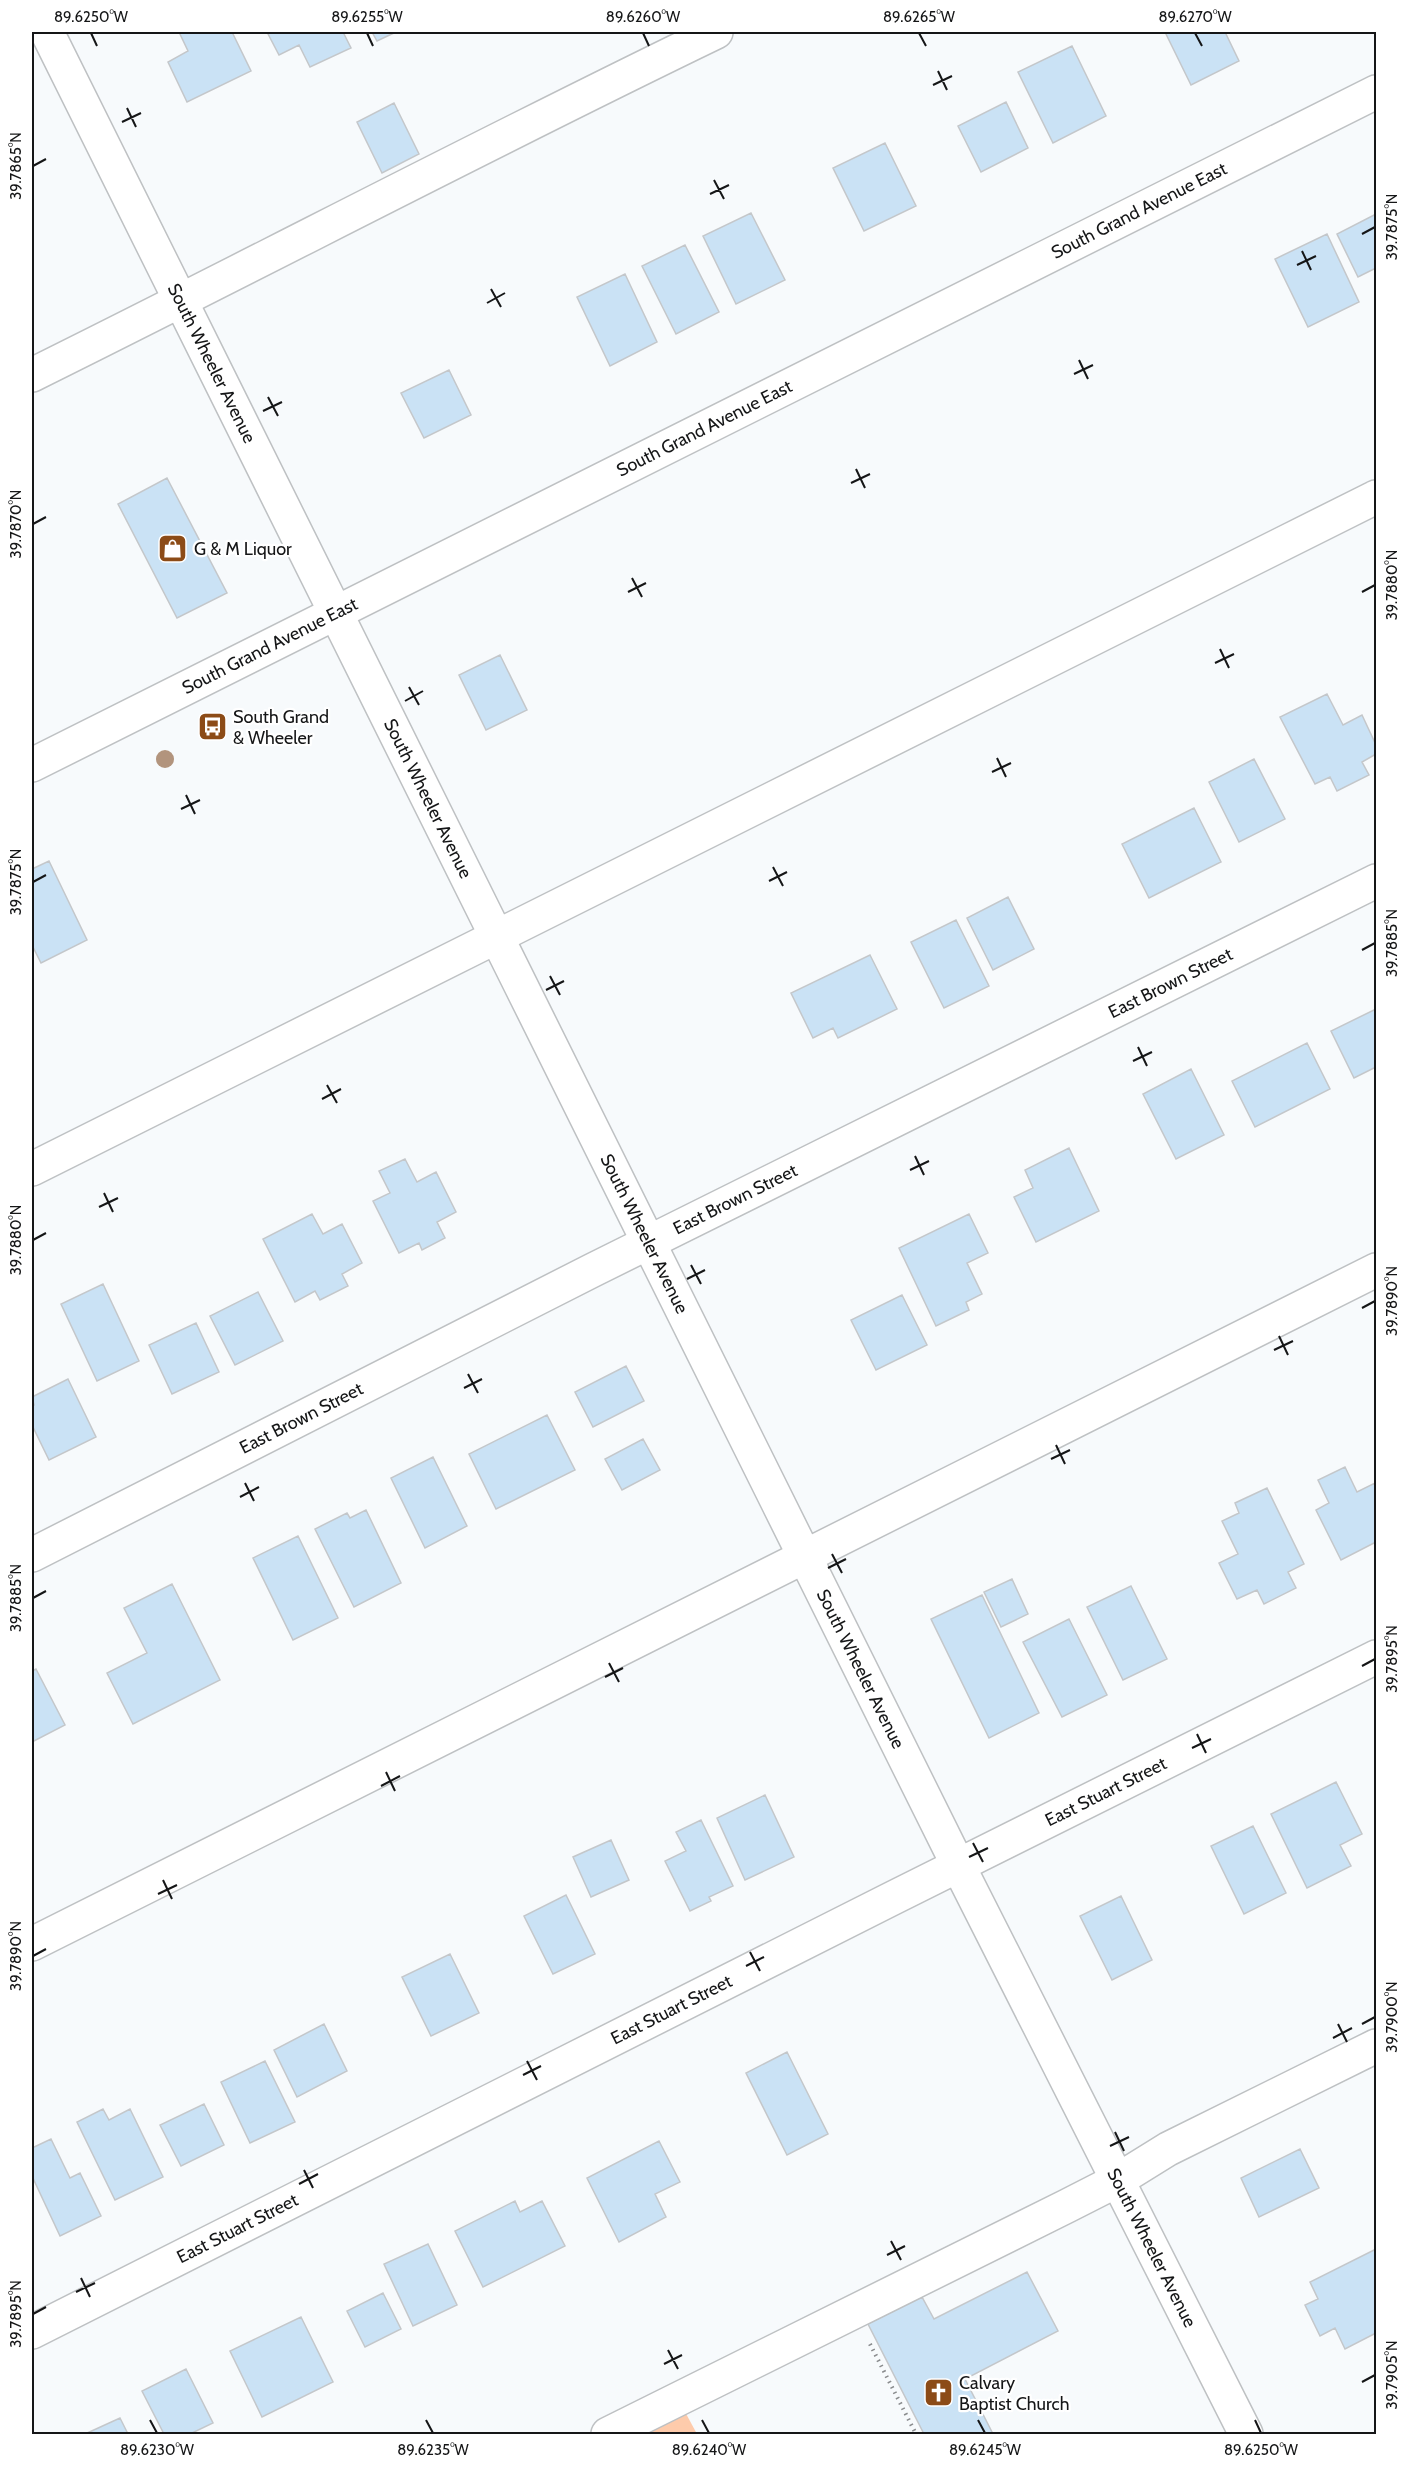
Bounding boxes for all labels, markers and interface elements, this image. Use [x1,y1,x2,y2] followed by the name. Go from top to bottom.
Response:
[54,8,129,26] text: 89.6250°W
[331,8,404,26] text: 89.6255°W
[606,8,681,26] text: 89.6260°W
[883,8,956,26] text: 89.6265°W
[1158,8,1232,26] text: 89.6270°W
[7,132,25,200] text: 39.7865°N
[1048,158,1230,264] street label: South Grand Avenue East
[1383,194,1401,260] text: 39.7875°N
[163,280,261,447] street label: South Wheeler Avenue
[613,375,796,481] street label: South Grand Avenue East
[7,490,25,558] text: 39.7870°N
[157,533,189,565] shop icon: G & M Liquor
[194,538,292,560] place label: G & M Liquor
[1383,550,1401,620] text: 39.7880°N
[178,593,361,699] street label: South Grand Avenue East
[233,706,329,749] place label: South Grand & Wheeler
[196,711,228,743] bus stop icon: South Grand & Wheeler
[379,715,477,882] street label: South Wheeler Avenue
[7,849,25,915] text: 39.7875°N
[1383,909,1401,977] text: 39.7885°N
[1105,943,1236,1023] street label: East Brown Street
[595,1150,693,1317] street label: South Wheeler Avenue
[670,1159,801,1239] street label: East Brown Street
[7,1205,25,1275] text: 39.7880°N
[1383,1266,1401,1336] text: 39.7890°N
[236,1378,367,1459] street label: East Brown Street
[7,1564,25,1632] text: 39.7885°N
[812,1586,909,1752] street label: South Wheeler Avenue
[1383,1625,1401,1693] text: 39.7895°N
[1041,1752,1170,1831] street label: East Stuart Street
[7,1921,25,1991] text: 39.7890°N
[607,1970,736,2049] street label: East Stuart Street
[1383,1981,1401,2053] text: 39.7900°N
[1102,2165,1201,2331] street label: South Wheeler Avenue
[173,2189,302,2268] street label: East Stuart Street
[7,2280,25,2348] text: 39.7895°N
[1383,2341,1401,2410] text: 39.7905°N
[959,2372,1069,2415] place label: Calvary Baptist Church
[922,2377,954,2409] church icon: Calvary Baptist Church
[120,2441,195,2459] text: 89.6230°W
[397,2441,470,2459] text: 89.6235°W
[672,2441,747,2459] text: 89.6240°W
[949,2441,1022,2459] text: 89.6245°W
[1224,2441,1299,2459] text: 89.6250°W

